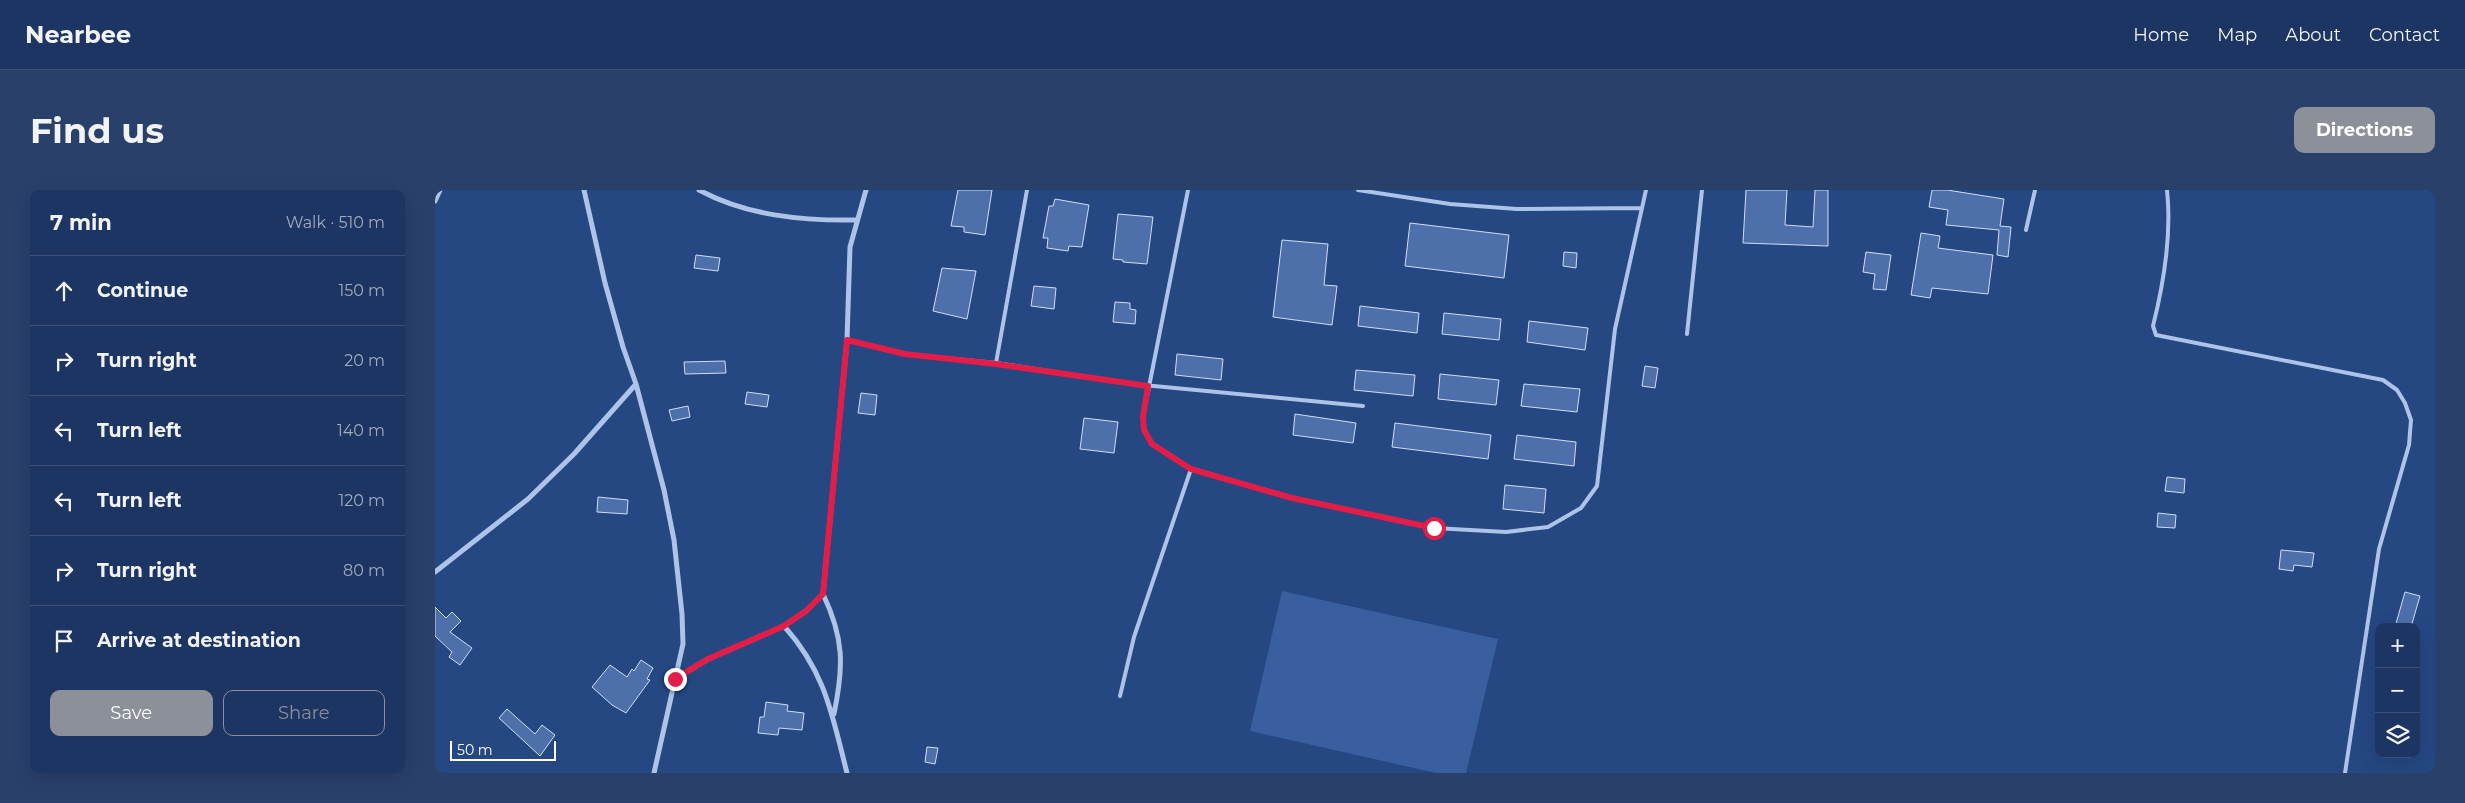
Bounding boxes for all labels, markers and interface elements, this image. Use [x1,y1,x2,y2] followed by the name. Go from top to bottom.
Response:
[25,20,131,49] text: Nearbee
[2133,24,2189,46] text: Home
[2217,24,2257,46] text: Map
[2285,24,2341,46] text: About
[2369,24,2440,46] text: Contact
[2294,107,2435,153] button: Directions
[30,109,164,152] text: Find us
[50,210,112,235] text: 7 min
[286,213,385,232] text: Walk · 510 m
[50,277,78,305] icon: ahead
[97,279,188,302] text: Continue
[338,281,385,300] text: 150 m
[50,347,78,375] icon: right
[97,349,197,372] text: Turn right
[344,351,385,370] text: 20 m
[50,417,78,445] icon: left
[97,419,182,442] text: Turn left
[337,421,385,440] text: 140 m
[50,487,78,515] icon: left
[97,489,182,512] text: Turn left
[338,491,385,510] text: 120 m
[1423,517,1446,540] route start
[50,557,78,585] icon: right
[97,559,197,582] text: Turn right
[343,561,385,580] text: 80 m
[2375,623,2420,758] map controls
[2375,623,2420,668] button: +
[50,627,78,655] icon: arrive
[97,629,301,652] text: Arrive at destination
[664,668,687,691] route end
[2375,668,2420,713] button: −
[50,690,213,736] button: Save
[223,690,385,736] button: Share
[2375,713,2420,758] button: layers
[450,738,556,761] scale bar
[457,741,493,759] text: 50 m

